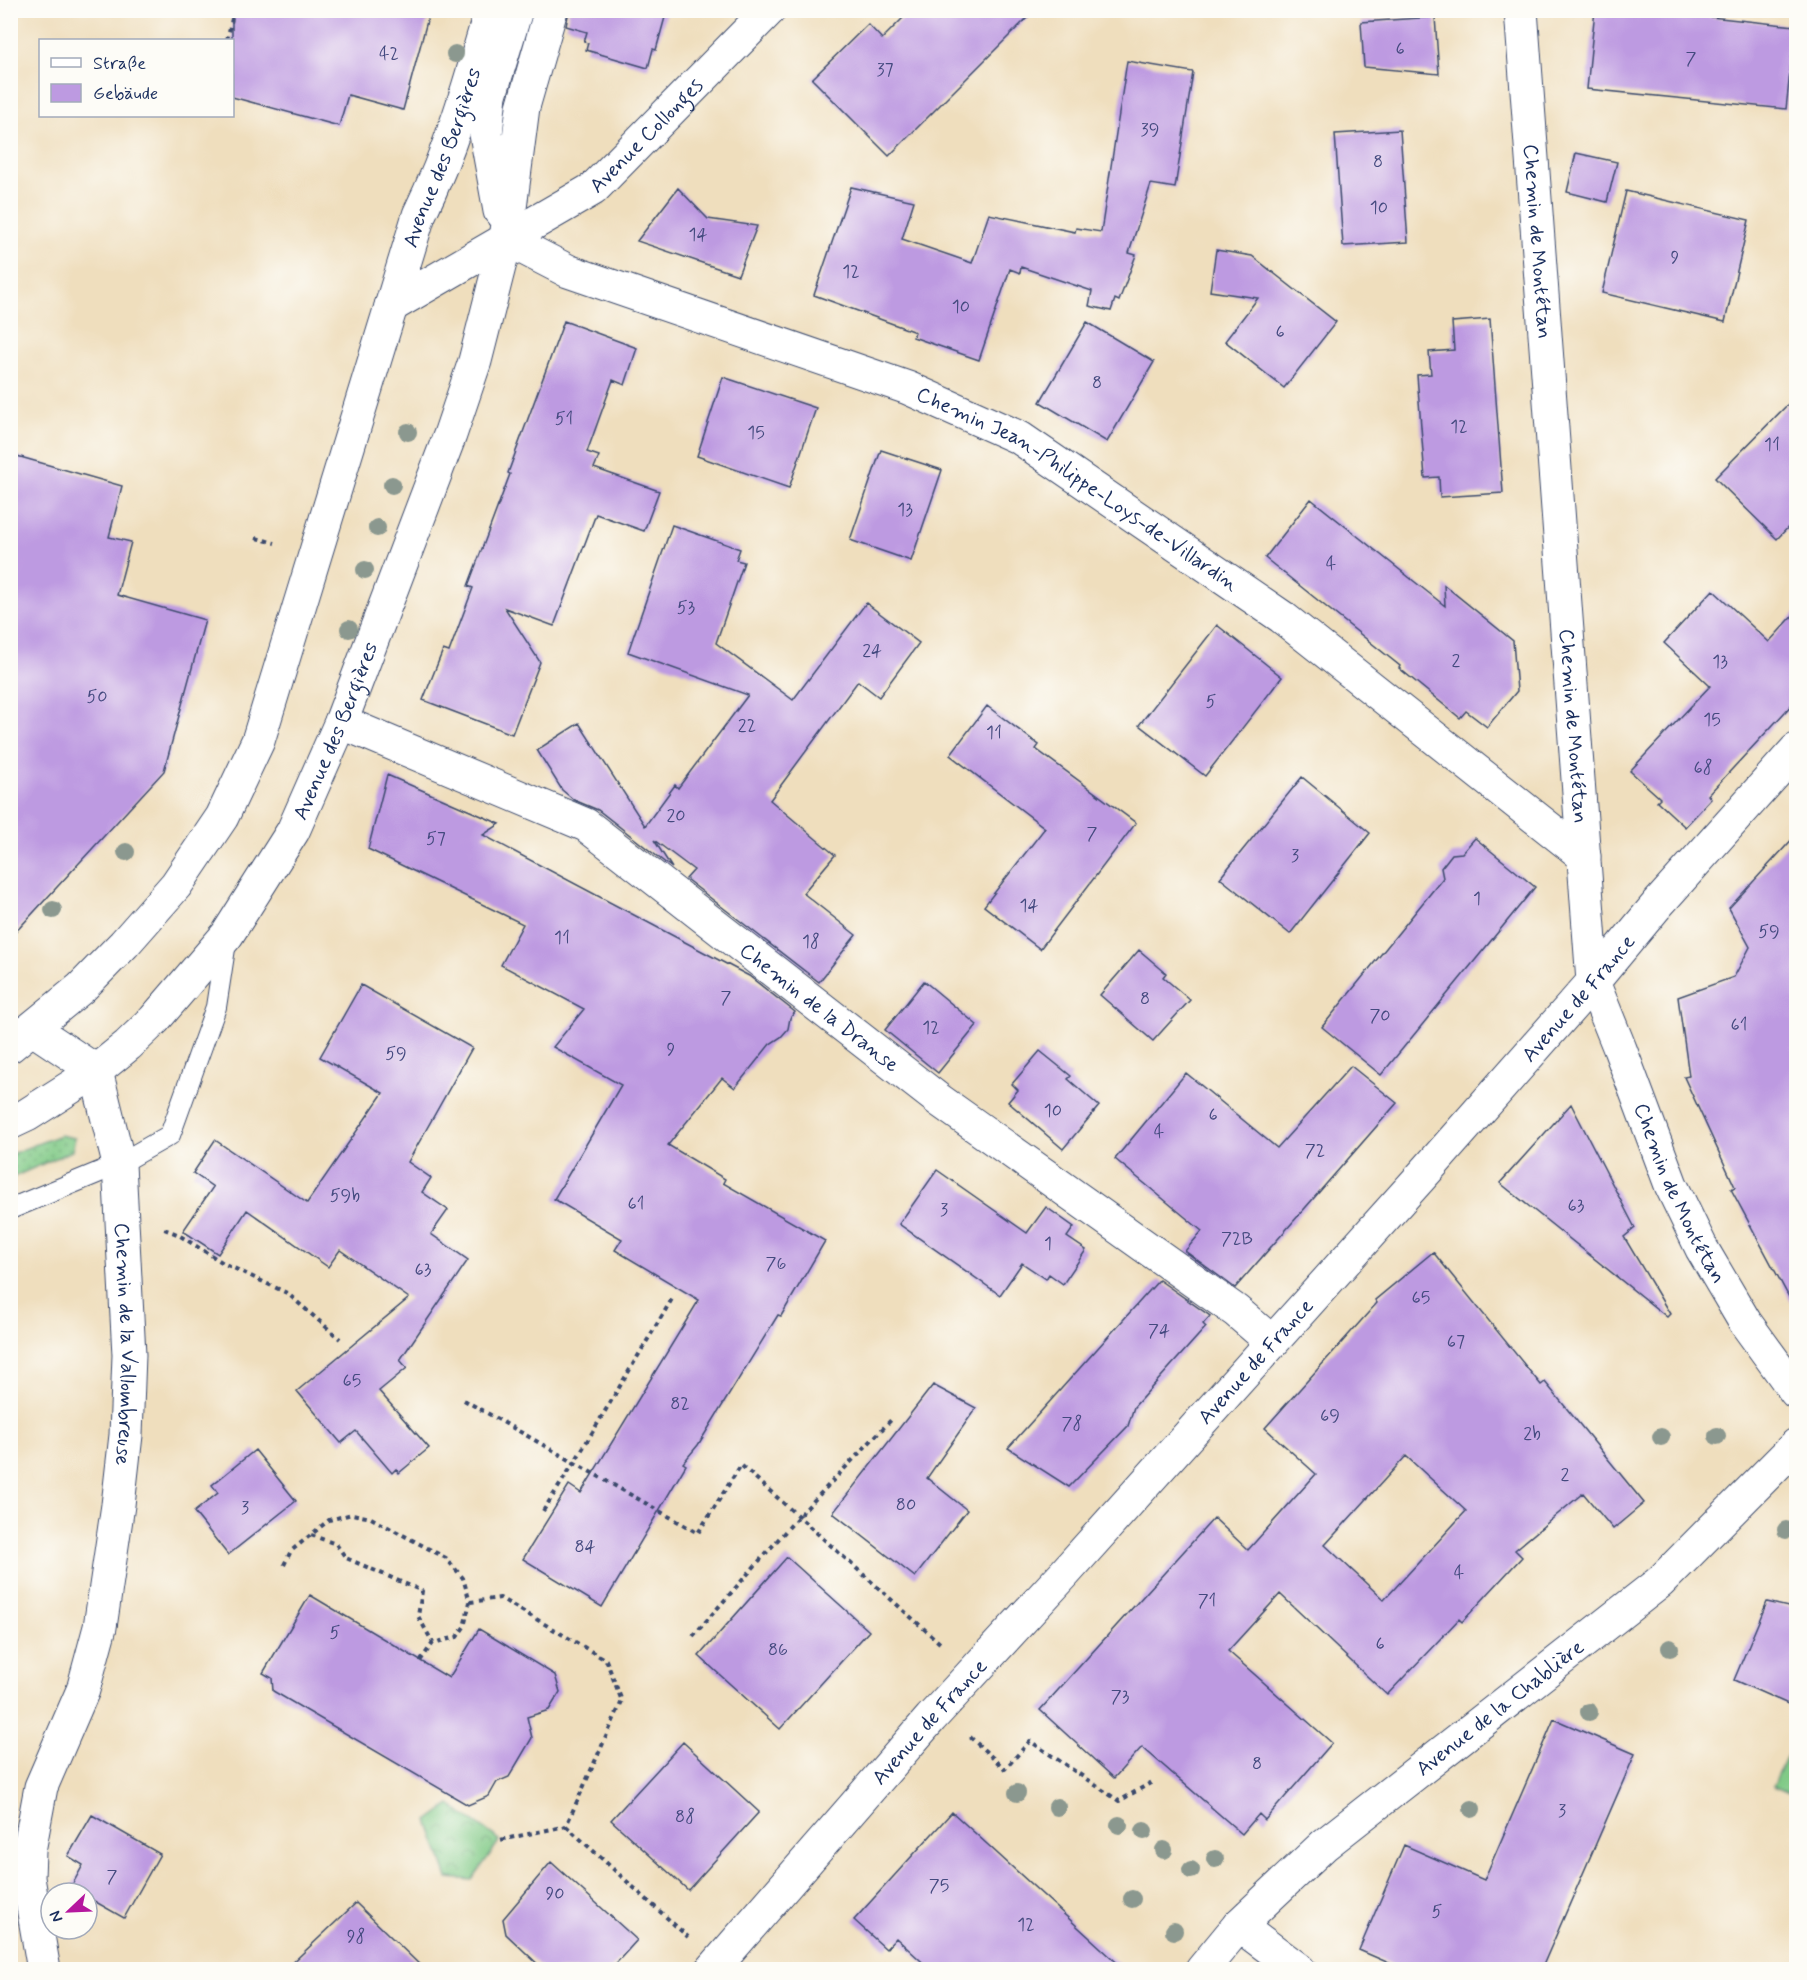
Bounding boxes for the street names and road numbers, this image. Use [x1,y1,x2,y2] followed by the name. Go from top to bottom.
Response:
[397,64,488,251] street label: Avenue des Bergières
[584,72,710,200] street label: Avenue Collonges
[1516,143,1558,340] street label: Chemin de Montétan
[912,381,1244,598] street label: Chemin Jean-Philippe-Loys-de-Villardin
[1552,628,1594,825] street label: Chemin de Montétan
[287,638,385,824] street label: Avenue des Bergières
[1516,929,1642,1068] street label: Avenue de France
[733,937,905,1079] street label: Chemin de la Dranse
[1626,1099,1732,1289] street label: Chemin de Montétan
[107,1222,142,1467] street label: Chemin de la Vallombreuse
[1192,1293,1320,1431] street label: Avenue de France
[1410,1634,1590,1783] street label: Avenue de la Chablière
[866,1653,994,1791] street label: Avenue de France

